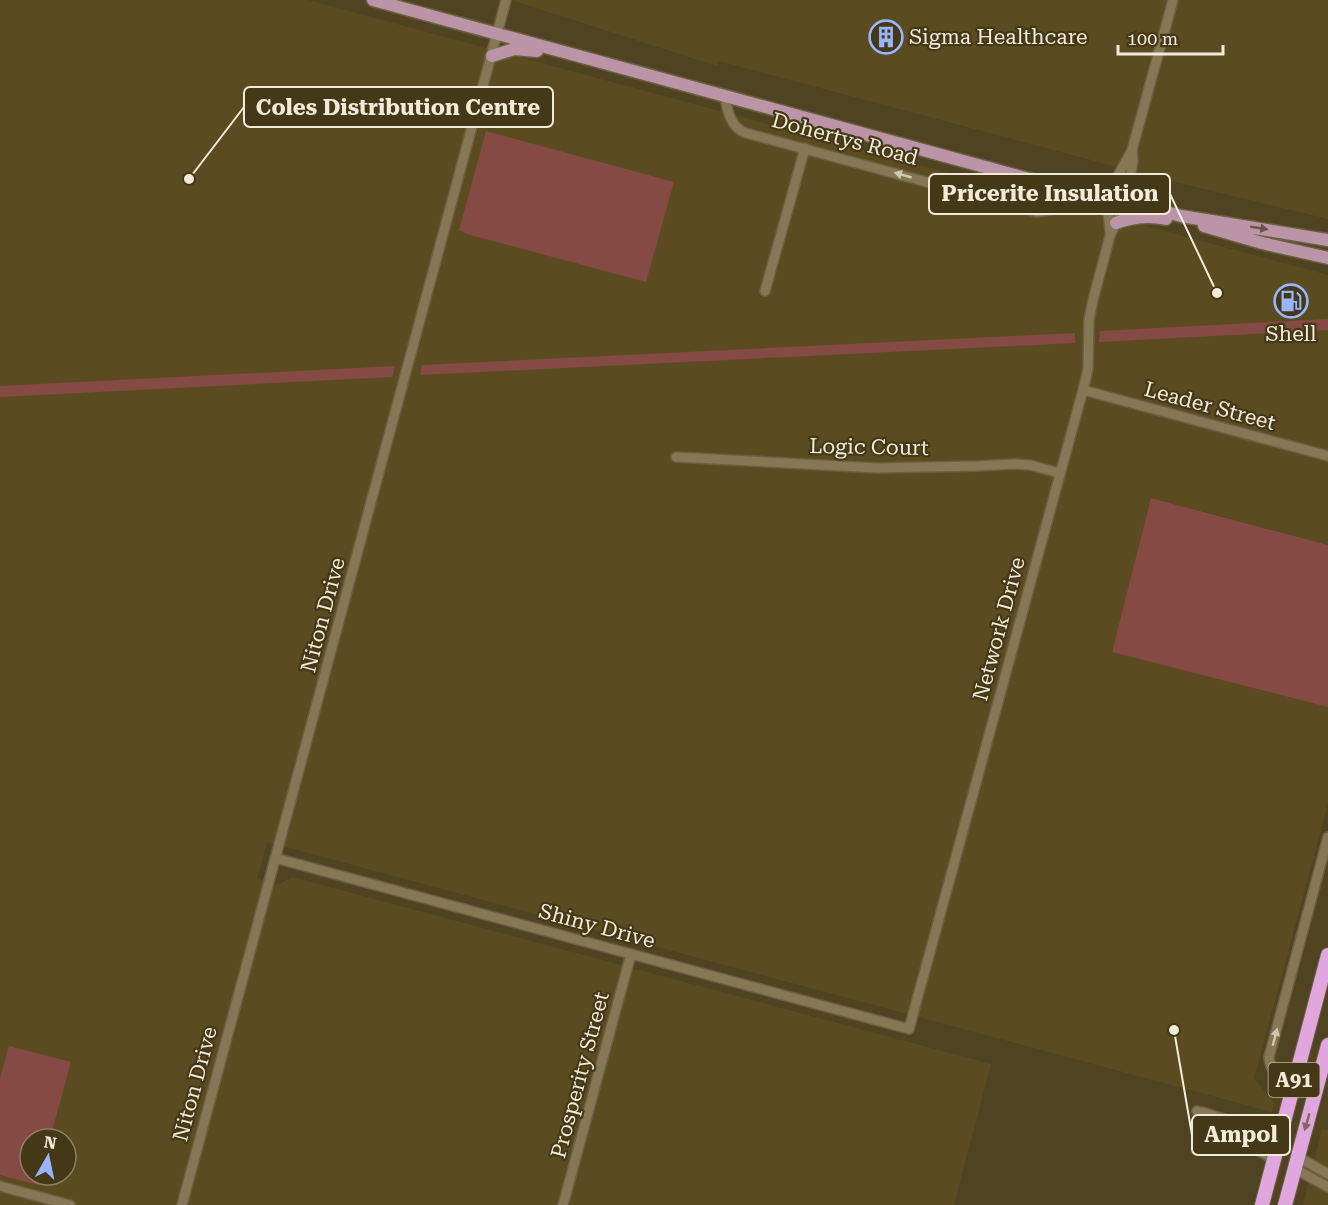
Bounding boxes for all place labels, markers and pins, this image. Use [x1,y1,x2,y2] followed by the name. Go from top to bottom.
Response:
[868,19,904,55] building icon: Sigma Healthcare
[909,25,1088,49] place label: Sigma Healthcare
[244,87,553,127] callout: Coles Distribution Centre
[929,174,1170,214] callout: Pricerite Insulation
[1273,283,1309,319] fuel station icon: Shell
[1266,322,1317,346] place label: Shell
[1192,1115,1290,1155] callout: Ampol

